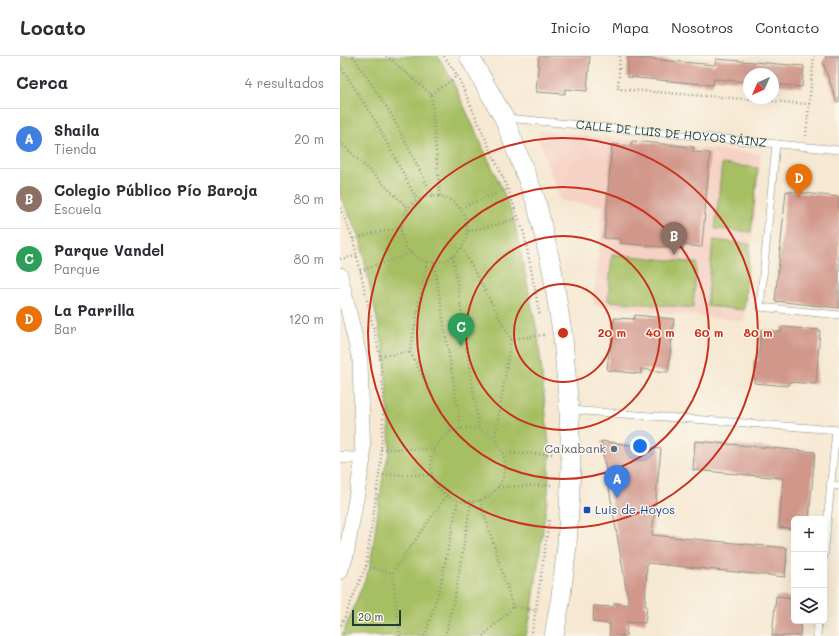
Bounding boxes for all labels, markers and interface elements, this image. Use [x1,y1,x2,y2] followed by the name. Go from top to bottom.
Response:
[20,15,86,40] text: Locato
[551,18,590,37] text: Inicio
[612,18,649,37] text: Mapa
[671,18,733,37] text: Nosotros
[755,18,819,37] text: Contacto
[743,68,779,104] north arrow
[16,71,68,93] text: Cerca
[245,74,324,91] text: 4 resultados
[575,116,768,150] street label: CALLE DE LUIS DE HOYOS SÁINZ
[54,120,100,140] text: Shaila
[24,130,34,147] text: A
[294,130,324,147] text: 20 m
[54,140,97,157] text: Tienda
[786,164,812,197] pin: D
[54,180,258,200] text: Colegio Público Pío Baroja
[25,190,33,207] text: B
[294,190,324,207] text: 80 m
[54,200,102,217] text: Escuela
[661,222,687,255] pin: B
[54,240,164,260] text: Parque Vandel
[24,250,34,267] text: C
[294,250,324,267] text: 80 m
[54,260,100,277] text: Parque
[54,300,135,320] text: La Parrilla
[24,310,34,327] text: D
[288,310,324,327] text: 120 m
[448,313,474,346] pin: C
[54,320,77,337] text: Bar
[598,324,626,340] text: 20 m
[645,324,675,340] text: 40 m
[695,324,723,340] text: 60 m
[743,324,773,340] text: 80 m
[556,326,570,340] centre of rings
[630,436,650,456] your location
[545,440,606,456] place label: Caixabank
[609,444,619,454] marker: Caixabank
[604,465,630,498] pin: A
[595,501,675,517] place label: Luis de Hoyos
[582,505,592,515] marker: Luis de Hoyos
[791,516,827,624] map controls
[791,516,827,552] button: +
[791,552,827,588] button: −
[791,588,827,624] button: layers
[352,608,401,627] scale bar
[358,609,383,624] text: 20 m

